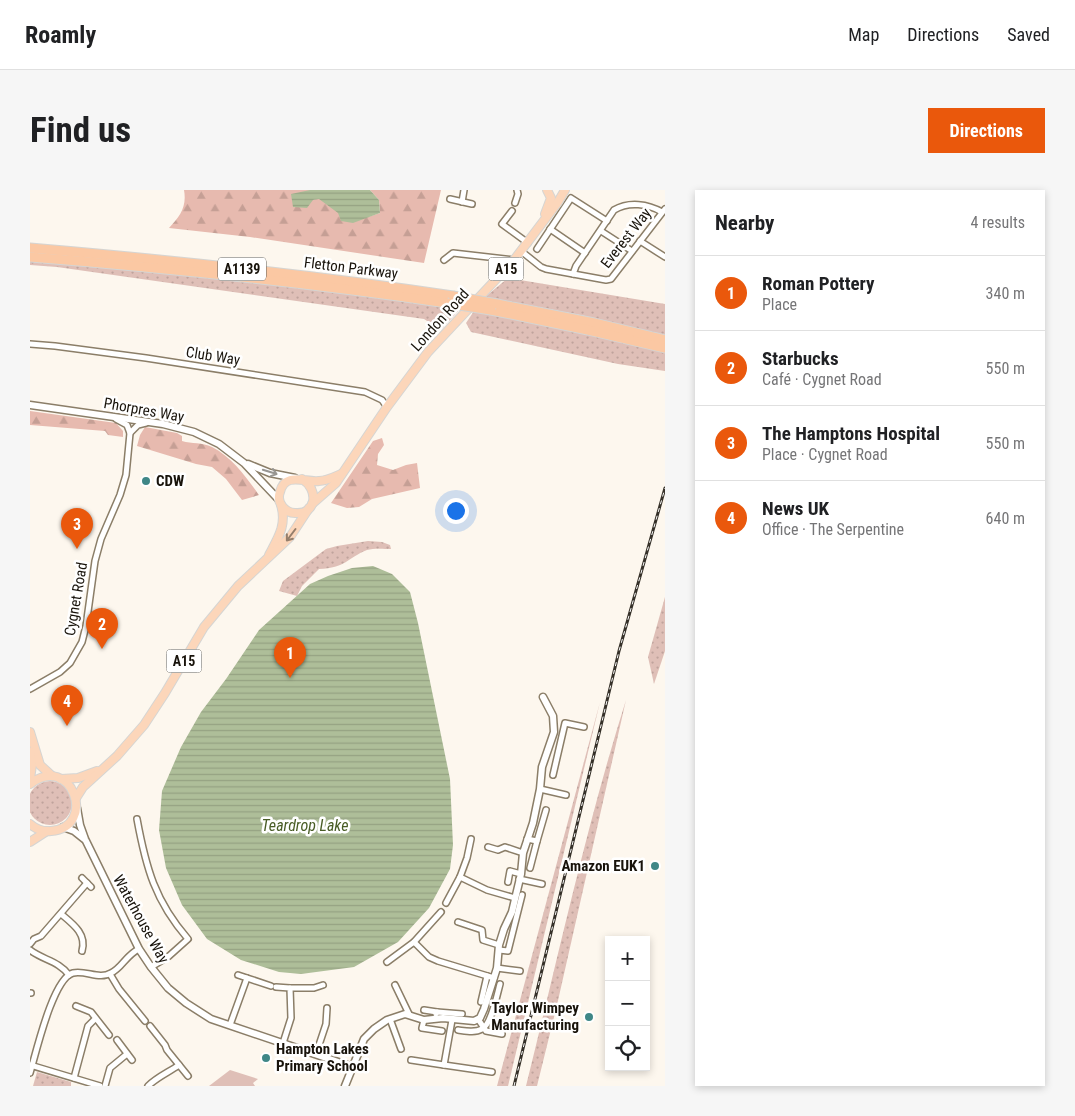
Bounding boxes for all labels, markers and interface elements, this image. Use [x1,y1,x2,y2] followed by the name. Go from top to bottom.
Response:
[25,21,96,49] text: Roamly
[848,24,879,45] text: Map
[907,24,979,45] text: Directions
[1007,24,1050,45] text: Saved
[928,108,1045,153] button: Directions
[30,110,131,151] text: Find us
[597,204,655,272] street label: Everest Way
[715,211,774,235] text: Nearby
[970,213,1025,232] text: 4 results
[303,253,399,283] street label: Fletton Parkway
[218,258,266,280] road number: A1139
[488,258,524,280] road number: A15
[762,272,875,295] text: Roman Pottery
[727,284,735,303] text: 1
[986,284,1025,303] text: 340 m
[407,285,473,355] street label: London Road
[762,295,797,314] text: Place
[185,343,241,369] street label: Club Way
[762,347,839,370] text: Starbucks
[727,359,735,378] text: 2
[986,359,1025,378] text: 550 m
[762,370,882,389] text: Café · Cygnet Road
[102,394,186,426] street label: Phorpres Way
[762,422,940,445] text: The Hamptons Hospital
[727,434,735,453] text: 3
[986,434,1025,453] text: 550 m
[762,445,888,464] text: Place · Cygnet Road
[262,468,278,478] one-way arrow
[156,472,184,490] place label: CDW
[140,475,152,487] marker: CDW
[762,497,829,520] text: News UK
[443,498,469,524] your location
[61,508,93,549] pin: 3
[727,509,735,528] text: 4
[986,509,1025,528] text: 640 m
[762,520,904,539] text: Office · The Serpentine
[286,528,296,542] one-way arrow
[61,561,91,637] street label: Cygnet Road
[86,608,118,649] pin: 2
[274,637,306,678] pin: 1
[166,650,202,672] road number: A15
[51,685,83,726] pin: 4
[262,816,348,835] water label: Teardrop Lake
[561,857,645,875] place label: Amazon EUK1
[649,860,661,872] marker: Amazon EUK1
[109,872,173,966] street label: Waterhouse Way
[605,936,650,1071] map controls
[605,936,650,981] button: +
[605,981,650,1026] button: −
[491,999,579,1034] place label: Taylor Wimpey Manufacturing
[583,1011,595,1023] marker: Taylor Wimpey Manufacturing
[605,1026,650,1071] button: locate
[276,1040,369,1075] place label: Hampton Lakes Primary School
[260,1052,272,1064] marker: Hampton Lakes Primary School

